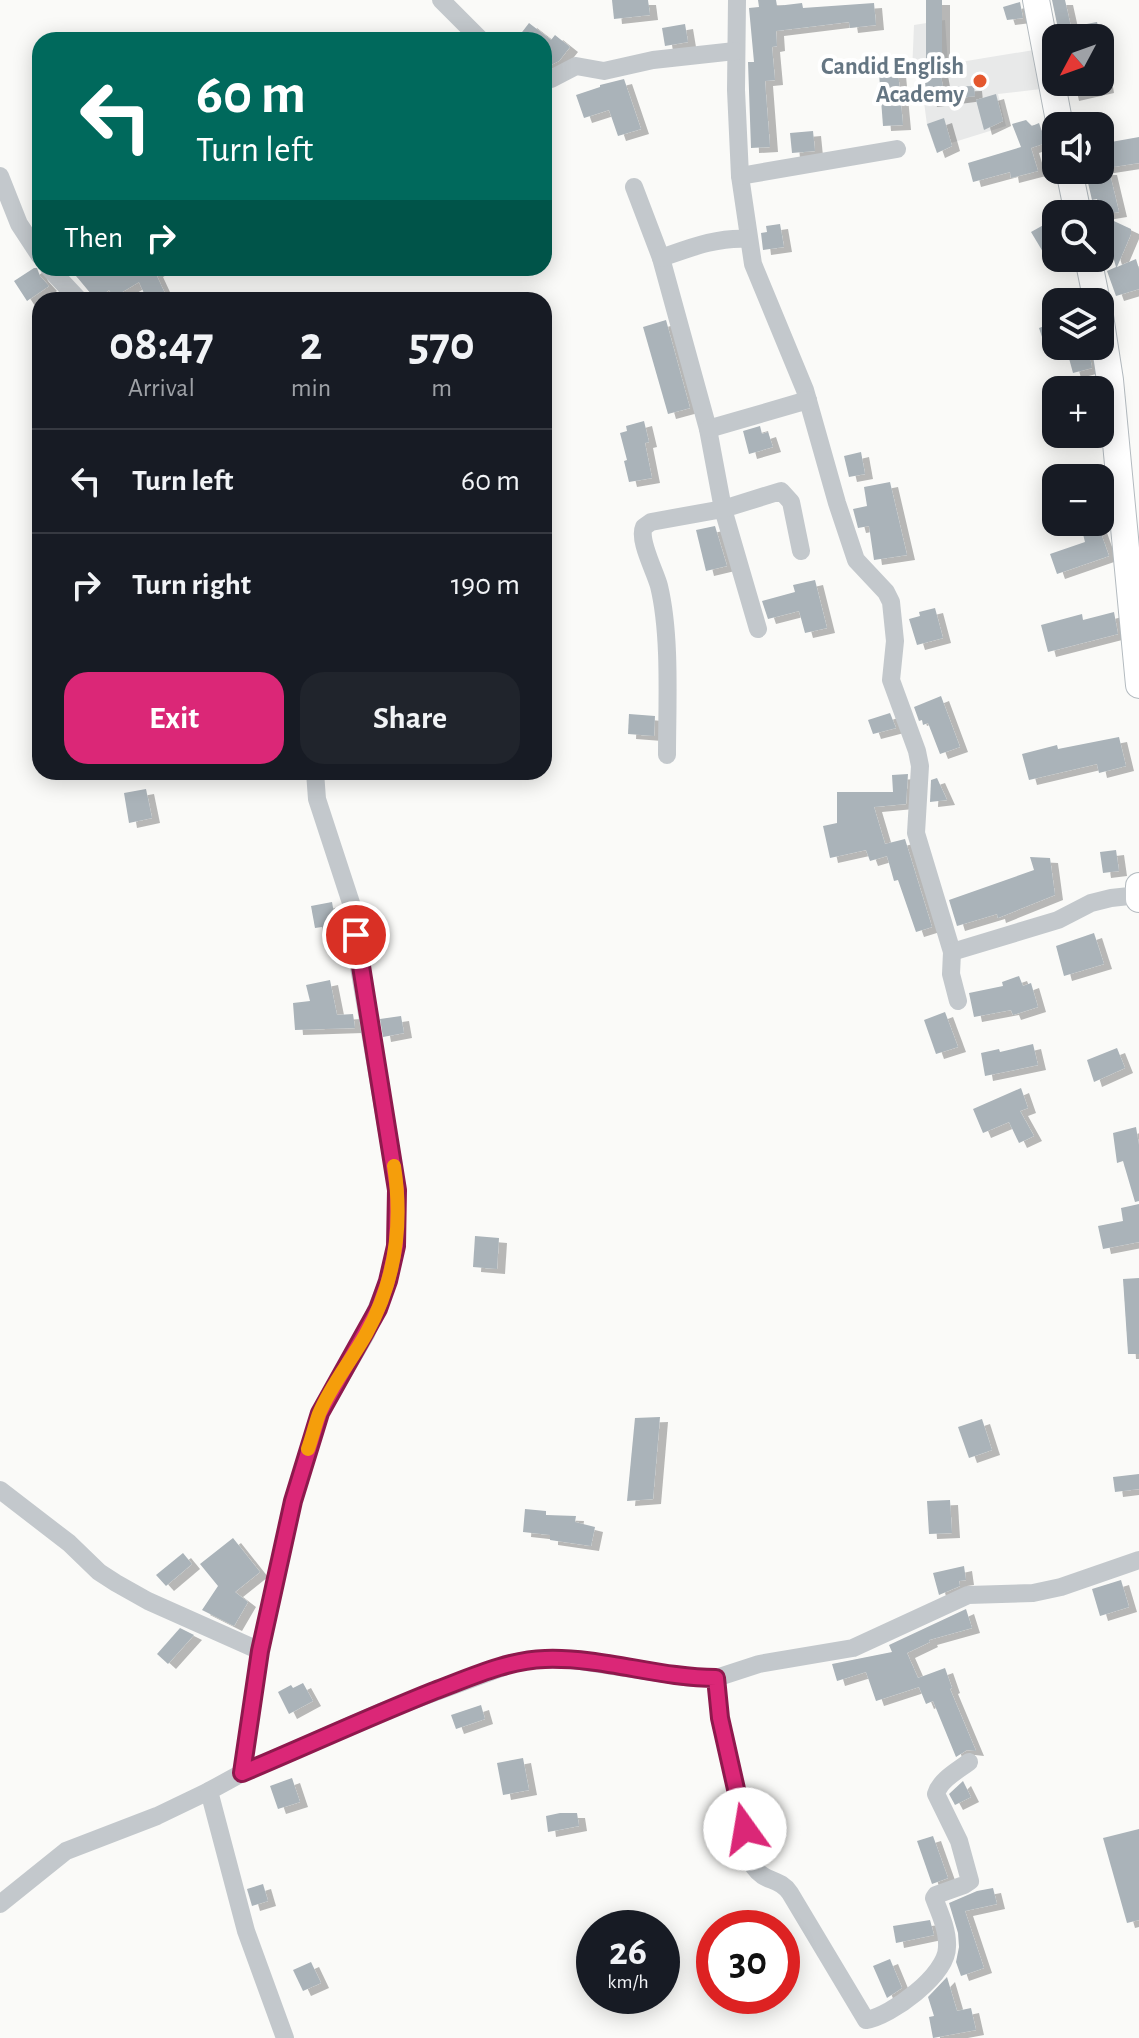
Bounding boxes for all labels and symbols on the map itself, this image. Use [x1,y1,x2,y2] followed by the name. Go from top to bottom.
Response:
[1042,24,1114,96] north arrow
[821,55,964,107] place label: Candid English Academy
[971,72,989,90] marker: Candid English Academy
[322,901,390,969] pin
[703,1787,787,1871] position arrow
[696,1910,800,2014] speed limit sign: 30

